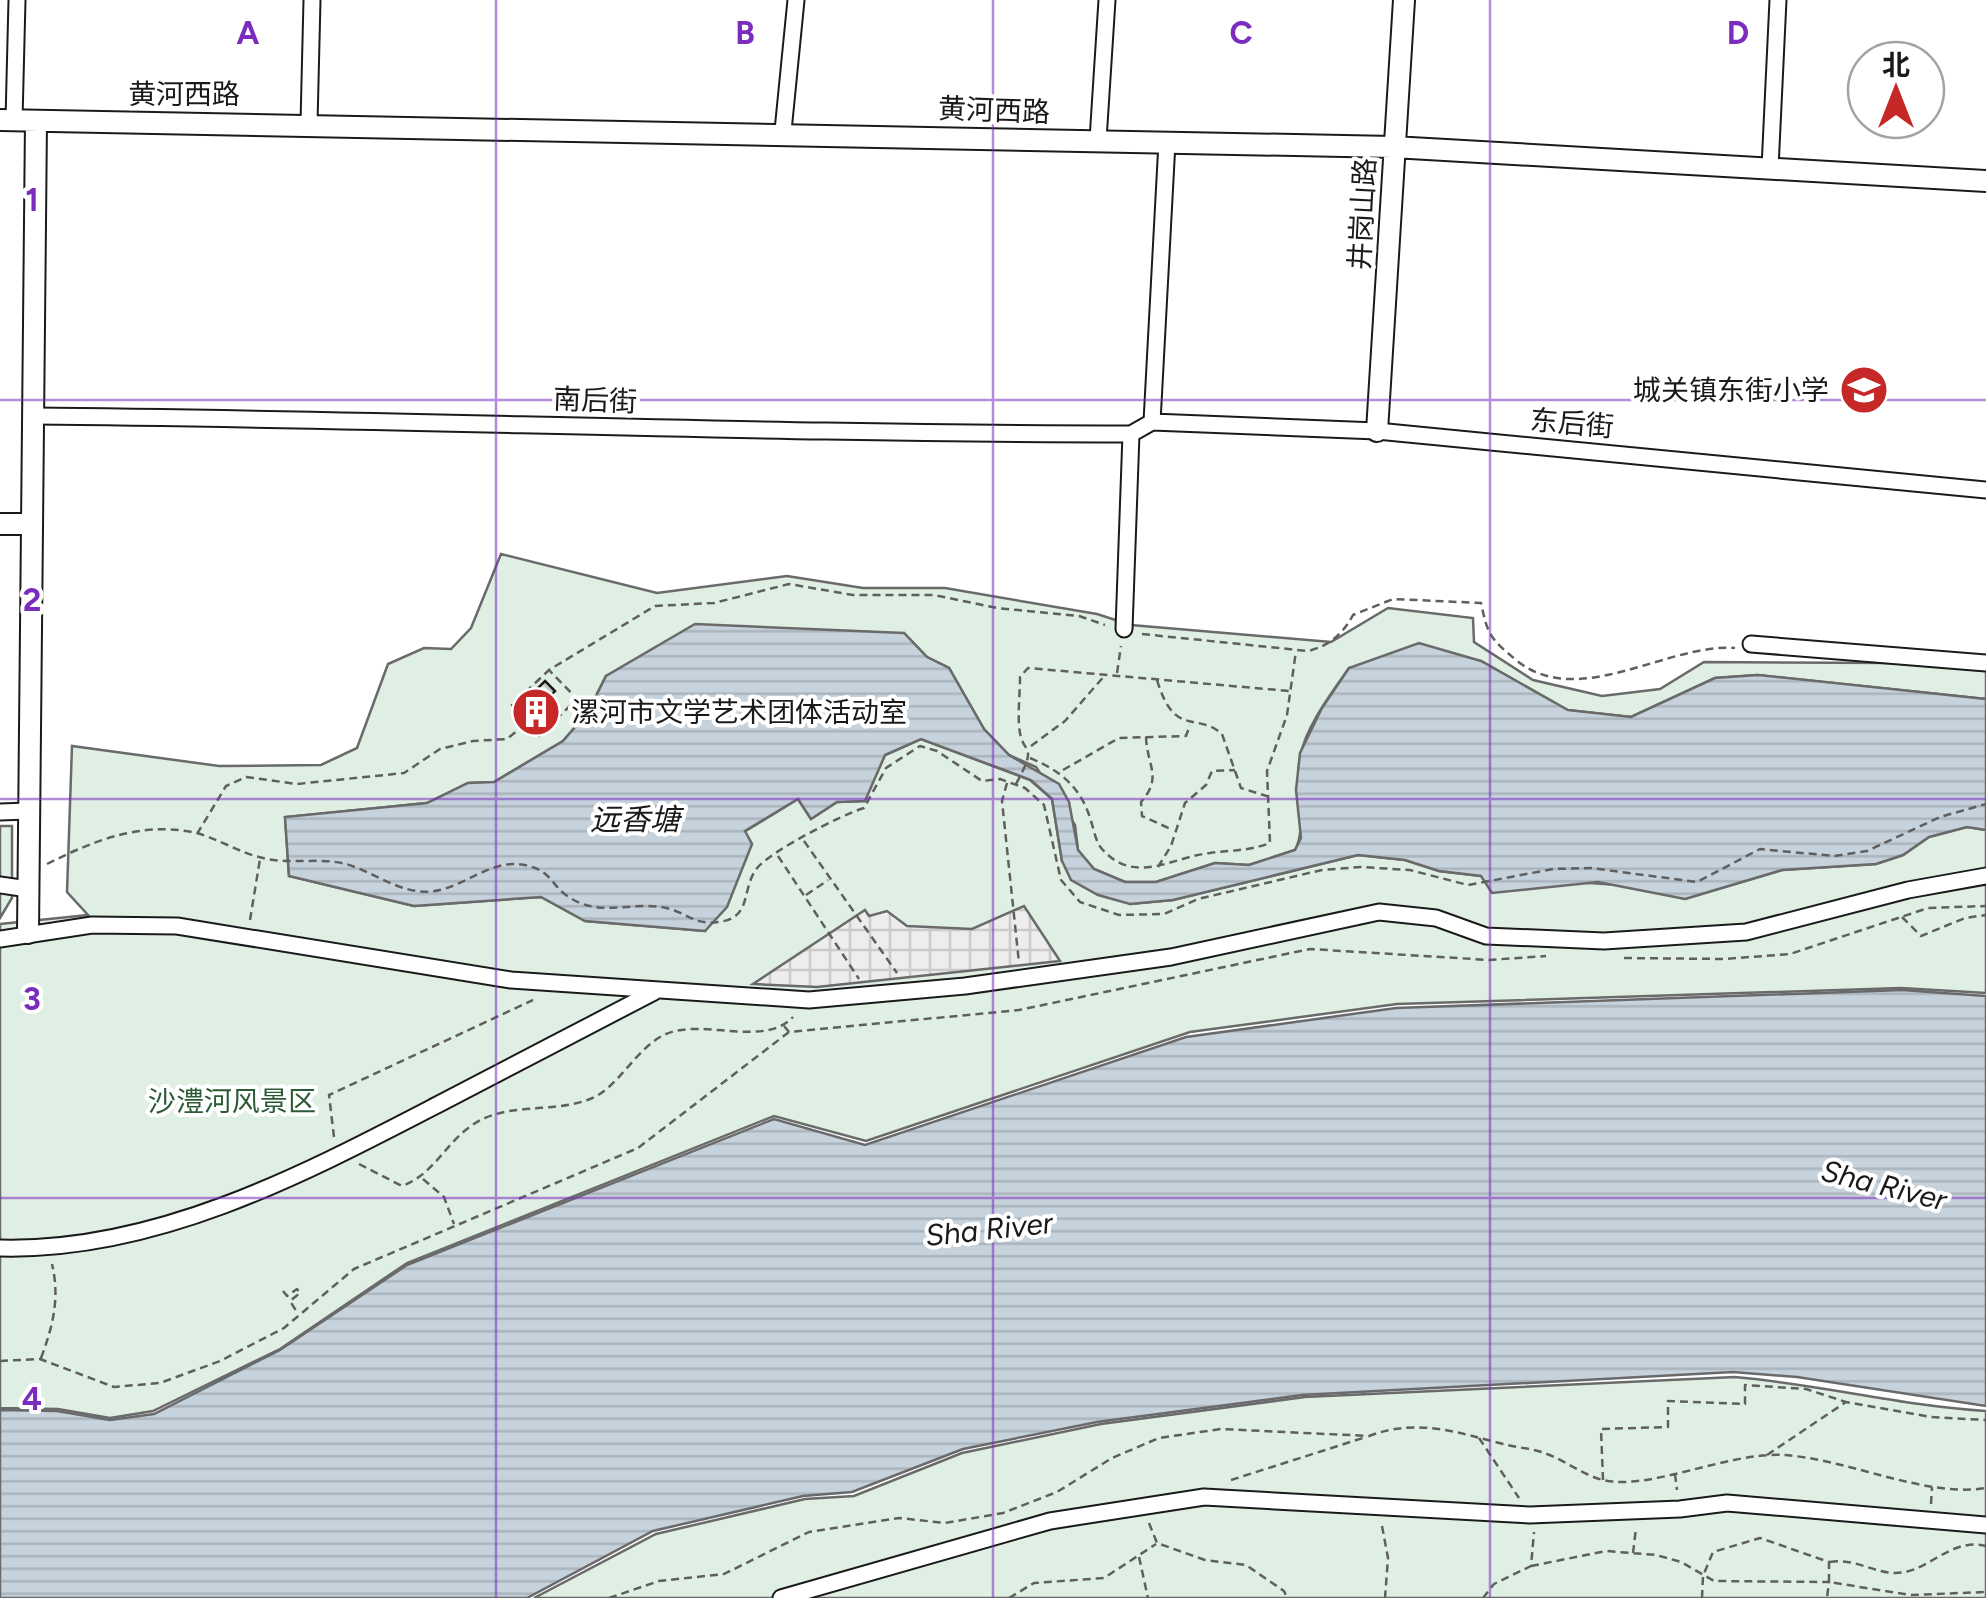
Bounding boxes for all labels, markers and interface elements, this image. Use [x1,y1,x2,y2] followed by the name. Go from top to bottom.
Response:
[237,14,260,52] text: A
[735,14,755,52] text: B
[1229,14,1253,52] text: C
[1727,14,1749,52] text: D
[1846,40,1946,140] north arrow
[1882,48,1910,82] text: 北
[128,77,240,111] street label: 黄河西路
[937,91,1051,129] street label: 黄河西路
[1342,157,1382,271] street label: 井岗山路
[25,181,39,219] text: 1
[1838,364,1890,416] school or university icon: 城关镇东街小学
[1633,373,1829,407] place label: 城关镇东街小学
[552,382,638,418] street label: 南后街
[1529,402,1615,444] street label: 东后街
[23,581,41,619] text: 2
[510,686,562,738] building icon: 漯河市文学艺术团体活动室
[571,695,907,729] place label: 漯河市文学艺术团体活动室
[590,801,685,838] water label: 远香塘
[23,980,41,1018] text: 3
[148,1084,316,1118] park label: 沙澧河风景区
[1818,1152,1952,1219] water label: Sha River
[923,1204,1056,1254] water label: Sha River
[22,1380,42,1418] text: 4

